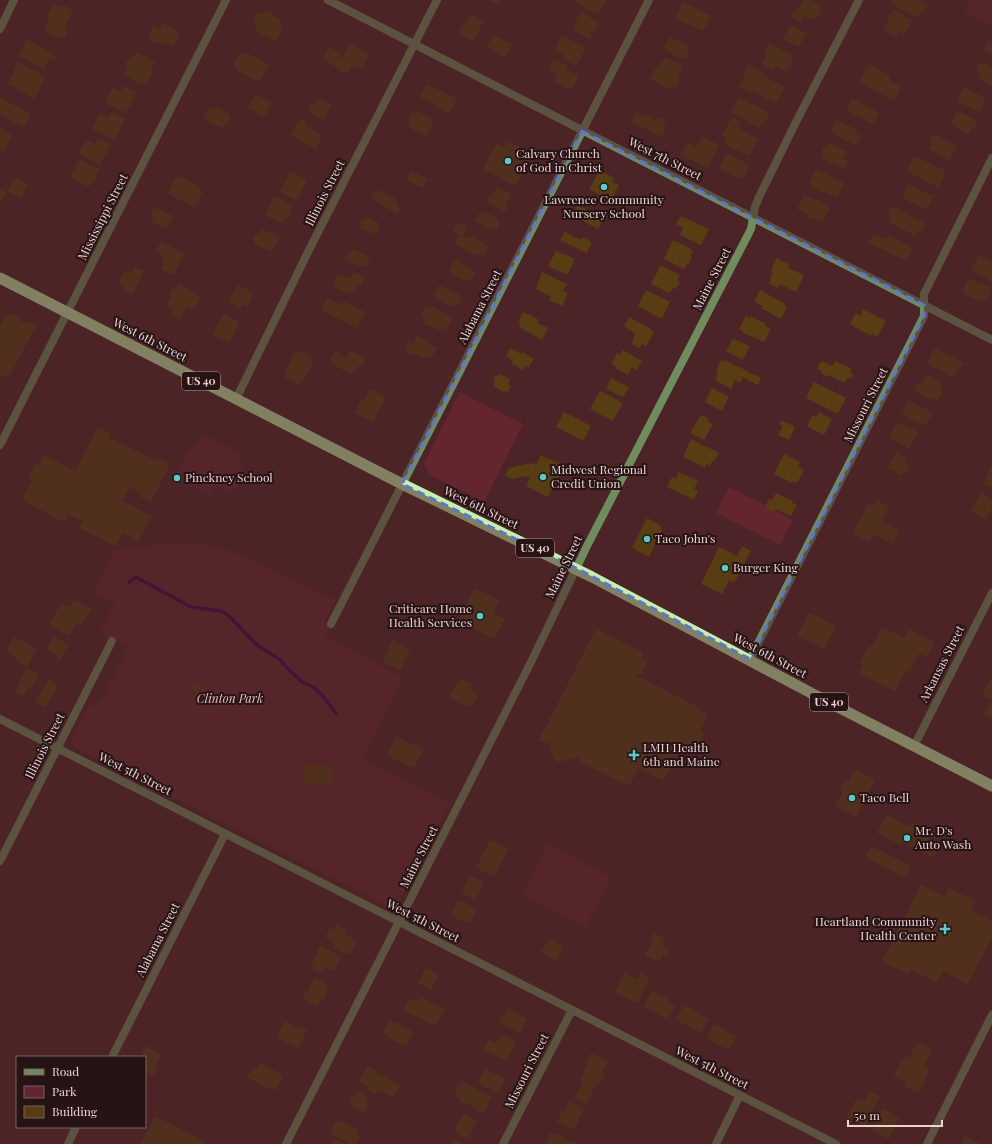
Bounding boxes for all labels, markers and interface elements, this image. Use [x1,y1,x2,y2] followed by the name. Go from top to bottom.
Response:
[625,132,705,184] street label: West 7th Street
[516,145,603,175] place label: Calvary Church of God in Christ
[301,156,348,228] street label: Illinois Street
[503,156,513,166] marker: Calvary Church of God in Christ
[73,170,131,263] street label: Mississippi Street
[599,182,609,192] marker: Lawrence Community Nursery School
[544,191,664,221] place label: Lawrence Community Nursery School
[688,244,734,313] street label: Maine Street
[453,266,505,347] street label: Alabama Street
[110,313,191,365] street label: West 6th Street
[839,364,891,445] street label: Missouri Street
[182,372,220,390] road number: US 40
[551,461,647,491] place label: Midwest Regional Credit Union
[185,469,273,485] place label: Pinckney School
[538,472,548,482] marker: Midwest Regional Credit Union
[172,473,182,483] marker: Pinckney School
[441,482,522,532] street label: West 6th Street
[655,530,715,546] place label: Taco John's
[541,532,586,601] street label: Maine Street
[642,534,652,544] marker: Taco John's
[516,539,554,557] road number: US 40
[733,559,799,575] place label: Burger King
[720,563,730,573] marker: Burger King
[389,600,472,630] place label: Criticare Home Health Services
[475,611,485,621] marker: Criticare Home Health Services
[914,622,968,706] street label: Arkansas Street
[730,629,811,682] street label: West 6th Street
[197,690,263,706] park label: Clinton Park
[810,693,848,711] road number: US 40
[21,709,68,781] street label: Illinois Street
[643,739,720,769] place label: LMH Health 6th and Maine
[95,747,175,799] street label: West 5th Street
[628,749,640,761] marker: LMH Health 6th and Maine
[860,789,910,805] place label: Taco Bell
[847,793,857,803] marker: Taco Bell
[395,822,441,891] street label: Maine Street
[914,822,971,852] place label: Mr. D's Auto Wash
[902,833,912,843] marker: Mr. D's Auto Wash
[383,894,463,946] street label: West 5th Street
[131,899,183,980] street label: Alabama Street
[815,913,937,943] place label: Heartland Community Health Center
[939,923,951,935] marker: Heartland Community Health Center
[500,1030,552,1111] street label: Missouri Street
[672,1041,752,1093] street label: West 5th Street
[16,1056,146,1128] legend
[52,1063,79,1079] text: Road
[52,1083,77,1099] text: Park
[848,1102,942,1128] scale bar
[52,1103,98,1119] text: Building
[854,1107,880,1123] text: 50 m

